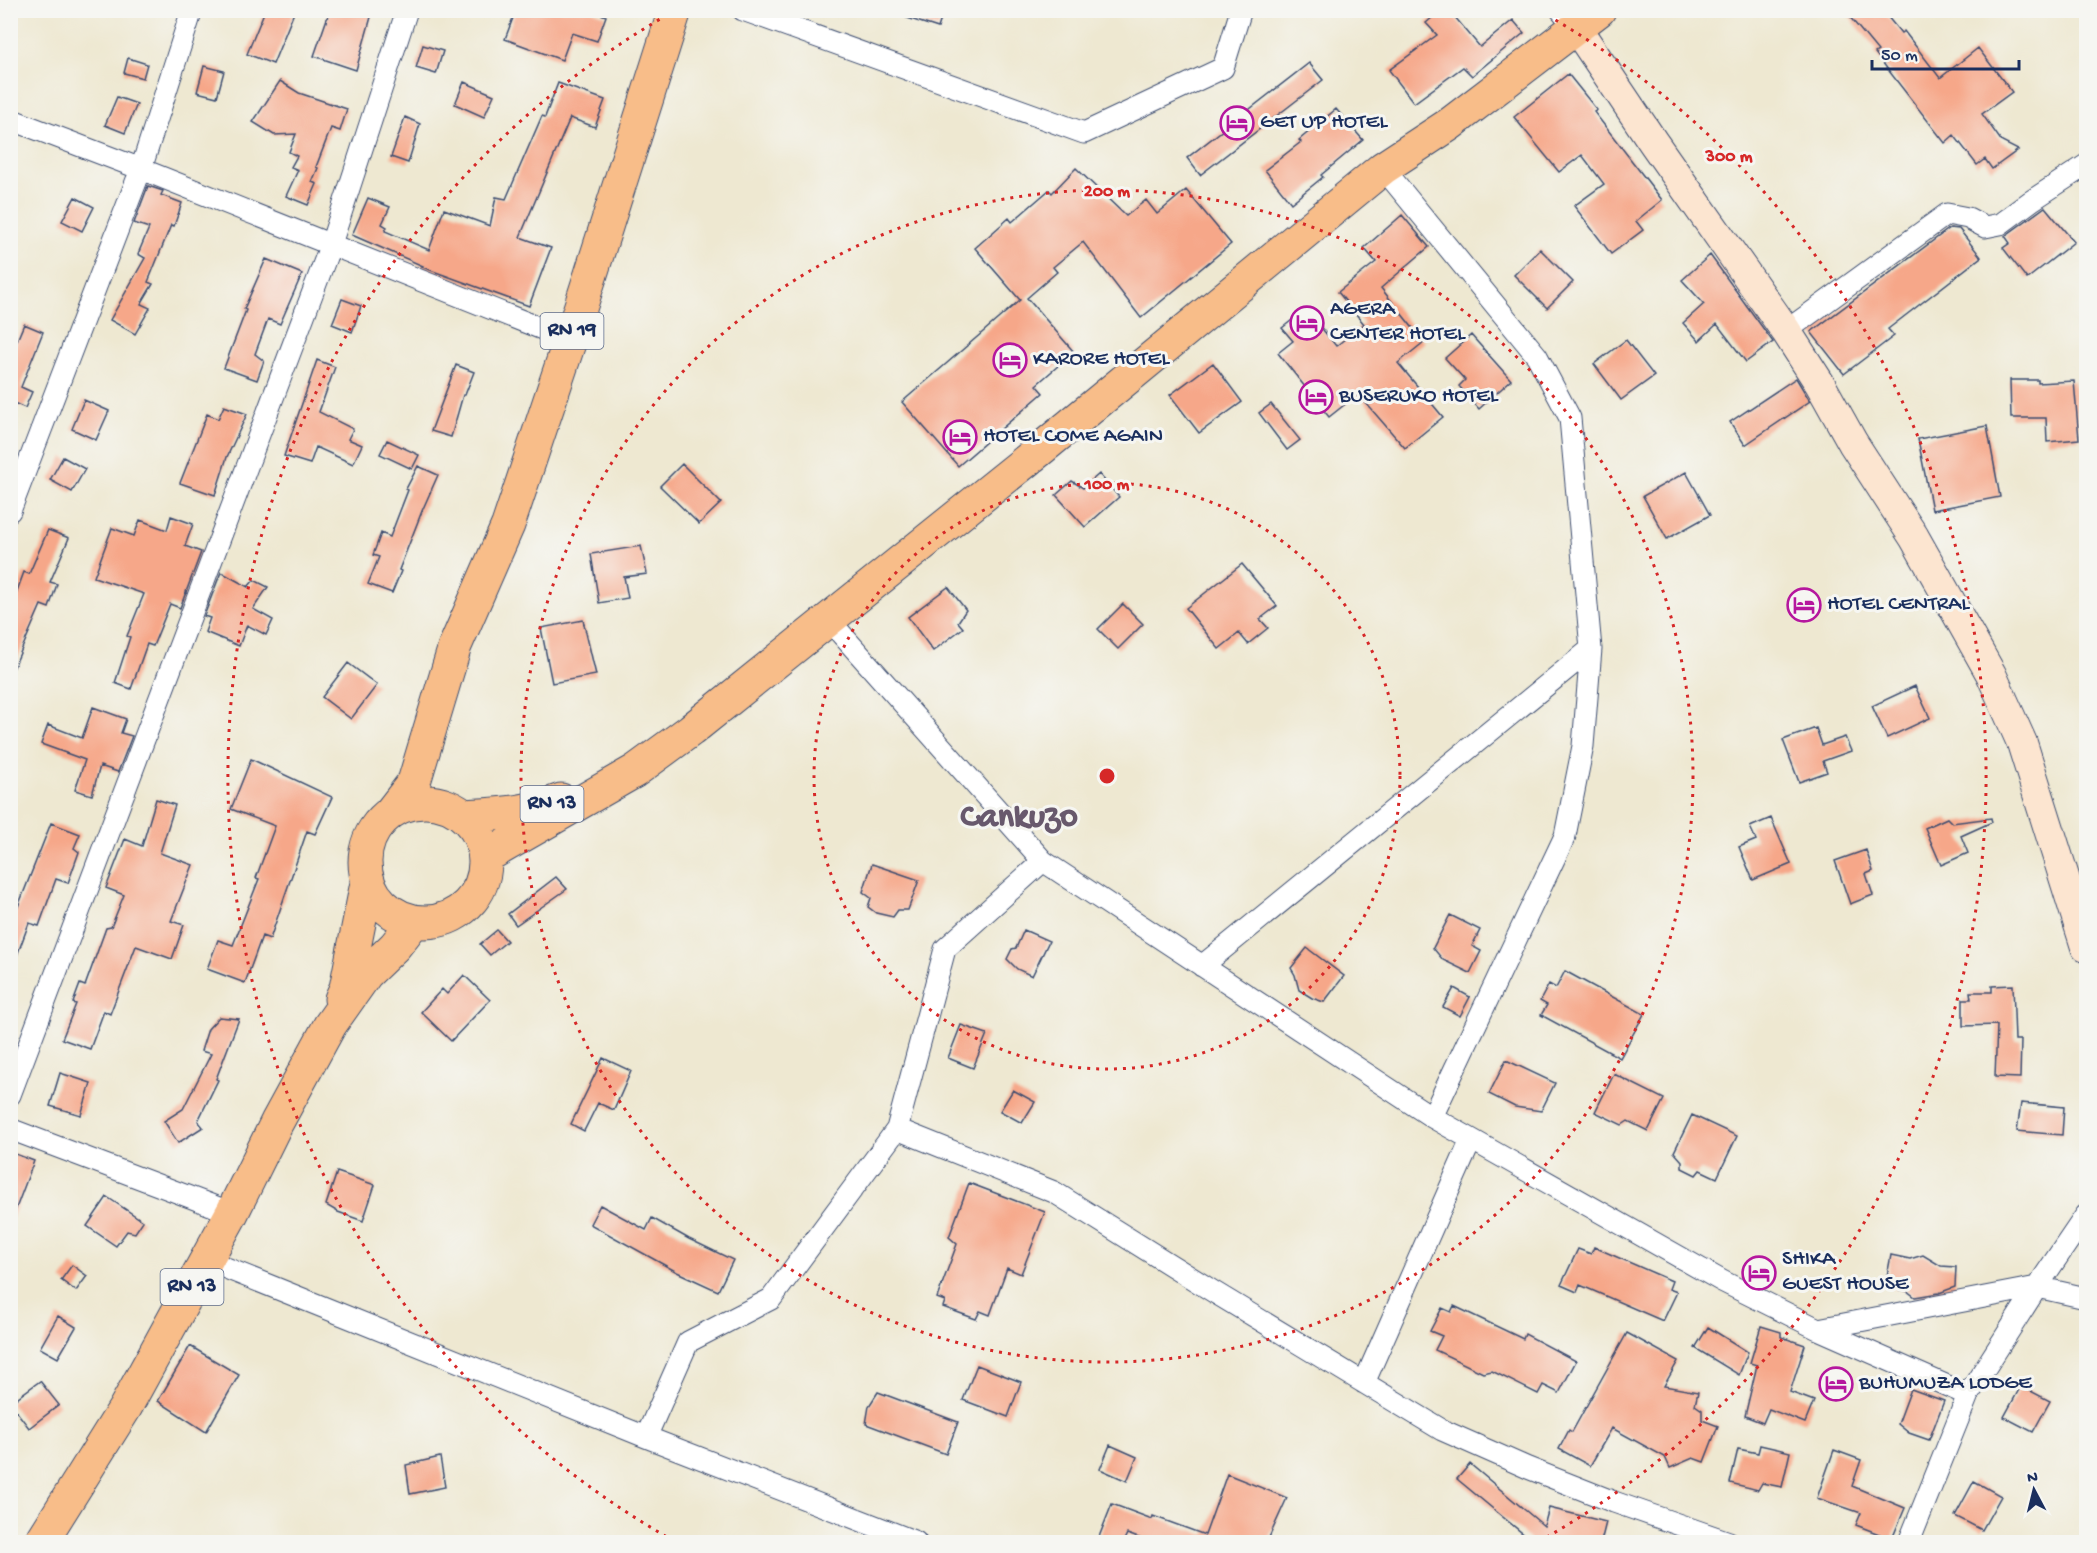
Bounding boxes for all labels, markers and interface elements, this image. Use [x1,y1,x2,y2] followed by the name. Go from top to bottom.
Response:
[1872,33,2019,71] scale bar
[1881,46,1918,67] text: 50 m
[1219,105,1255,141] hotel icon: GET UP HOTEL
[1260,110,1388,136] place label: GET UP HOTEL
[1705,147,1753,168] text: 300 m
[1084,182,1130,203] text: 200 m
[1330,297,1466,348] place label: AGERA CENTER HOTEL
[1289,305,1325,341] hotel icon: AGERA CENTER HOTEL
[540,313,604,349] road number: RN 19
[992,342,1028,378] hotel icon: KARORE HOTEL
[1033,347,1170,373] place label: KARORE HOTEL
[1298,379,1334,415] hotel icon: BUSERUKO HOTEL
[1338,384,1499,410] place label: BUSERUKO HOTEL
[942,419,978,455] hotel icon: HOTEL COME AGAIN
[983,424,1163,450] place label: HOTEL COME AGAIN
[1084,475,1130,496] text: 100 m
[1786,587,1822,623] hotel icon: HOTEL CENTRAL
[1827,592,1970,618] place label: HOTEL CENTRAL
[1097,766,1117,786] centre of rings
[520,786,584,822] road number: RN 13
[960,799,1078,839] district label: Cankuzo
[1782,1247,1910,1298] place label: SHIKA GUEST HOUSE
[1741,1255,1777,1291] hotel icon: SHIKA GUEST HOUSE
[160,1269,224,1305] road number: RN 13
[1818,1366,1854,1402] hotel icon: BUHUMUZA LODGE
[1858,1371,2033,1397] place label: BUHUMUZA LODGE
[2004,1460,2064,1520] north arrow
[2026,1468,2039,1489] text: N

